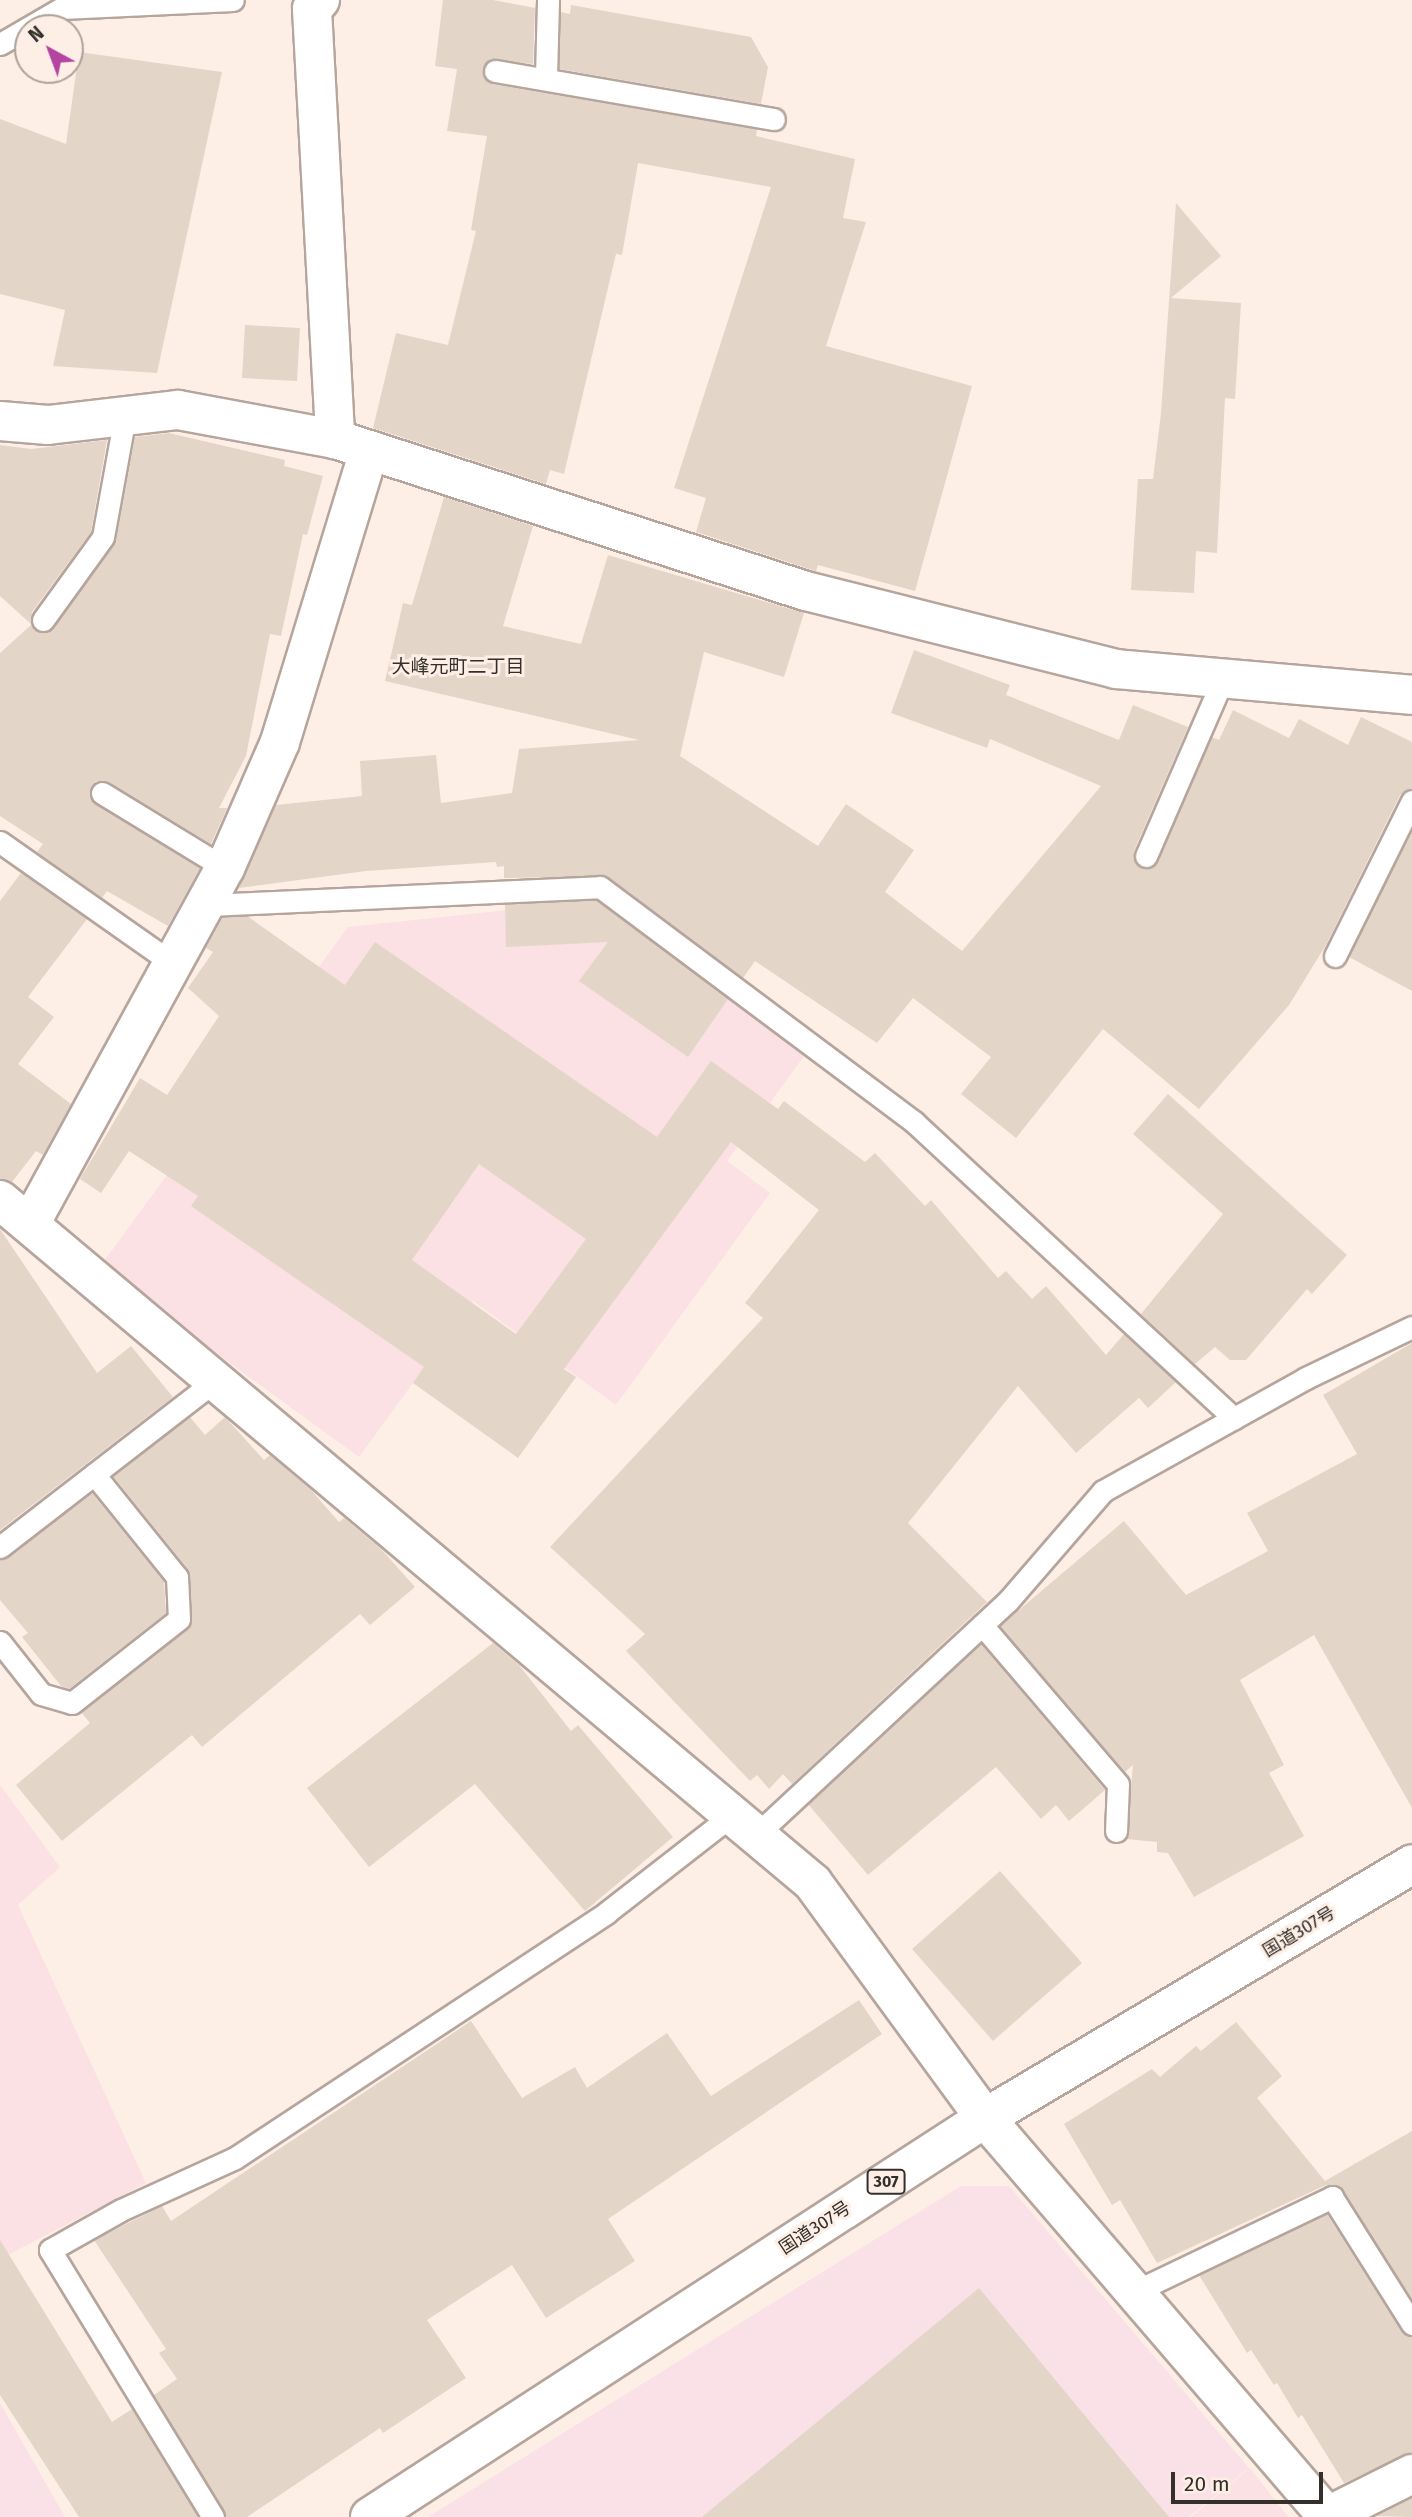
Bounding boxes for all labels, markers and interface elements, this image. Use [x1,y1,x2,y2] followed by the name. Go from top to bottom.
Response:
[14,14,84,84] north arrow
[24,21,49,47] text: N
[392,656,524,678] district label: 大峰元町二丁目
[1259,1902,1339,1962] street label: 国道307号
[865,2170,907,2194] road number: 307
[775,2197,855,2259] street label: 国道307号
[1174,2458,1326,2502] scale bar
[1184,2471,1230,2497] text: 20 m

